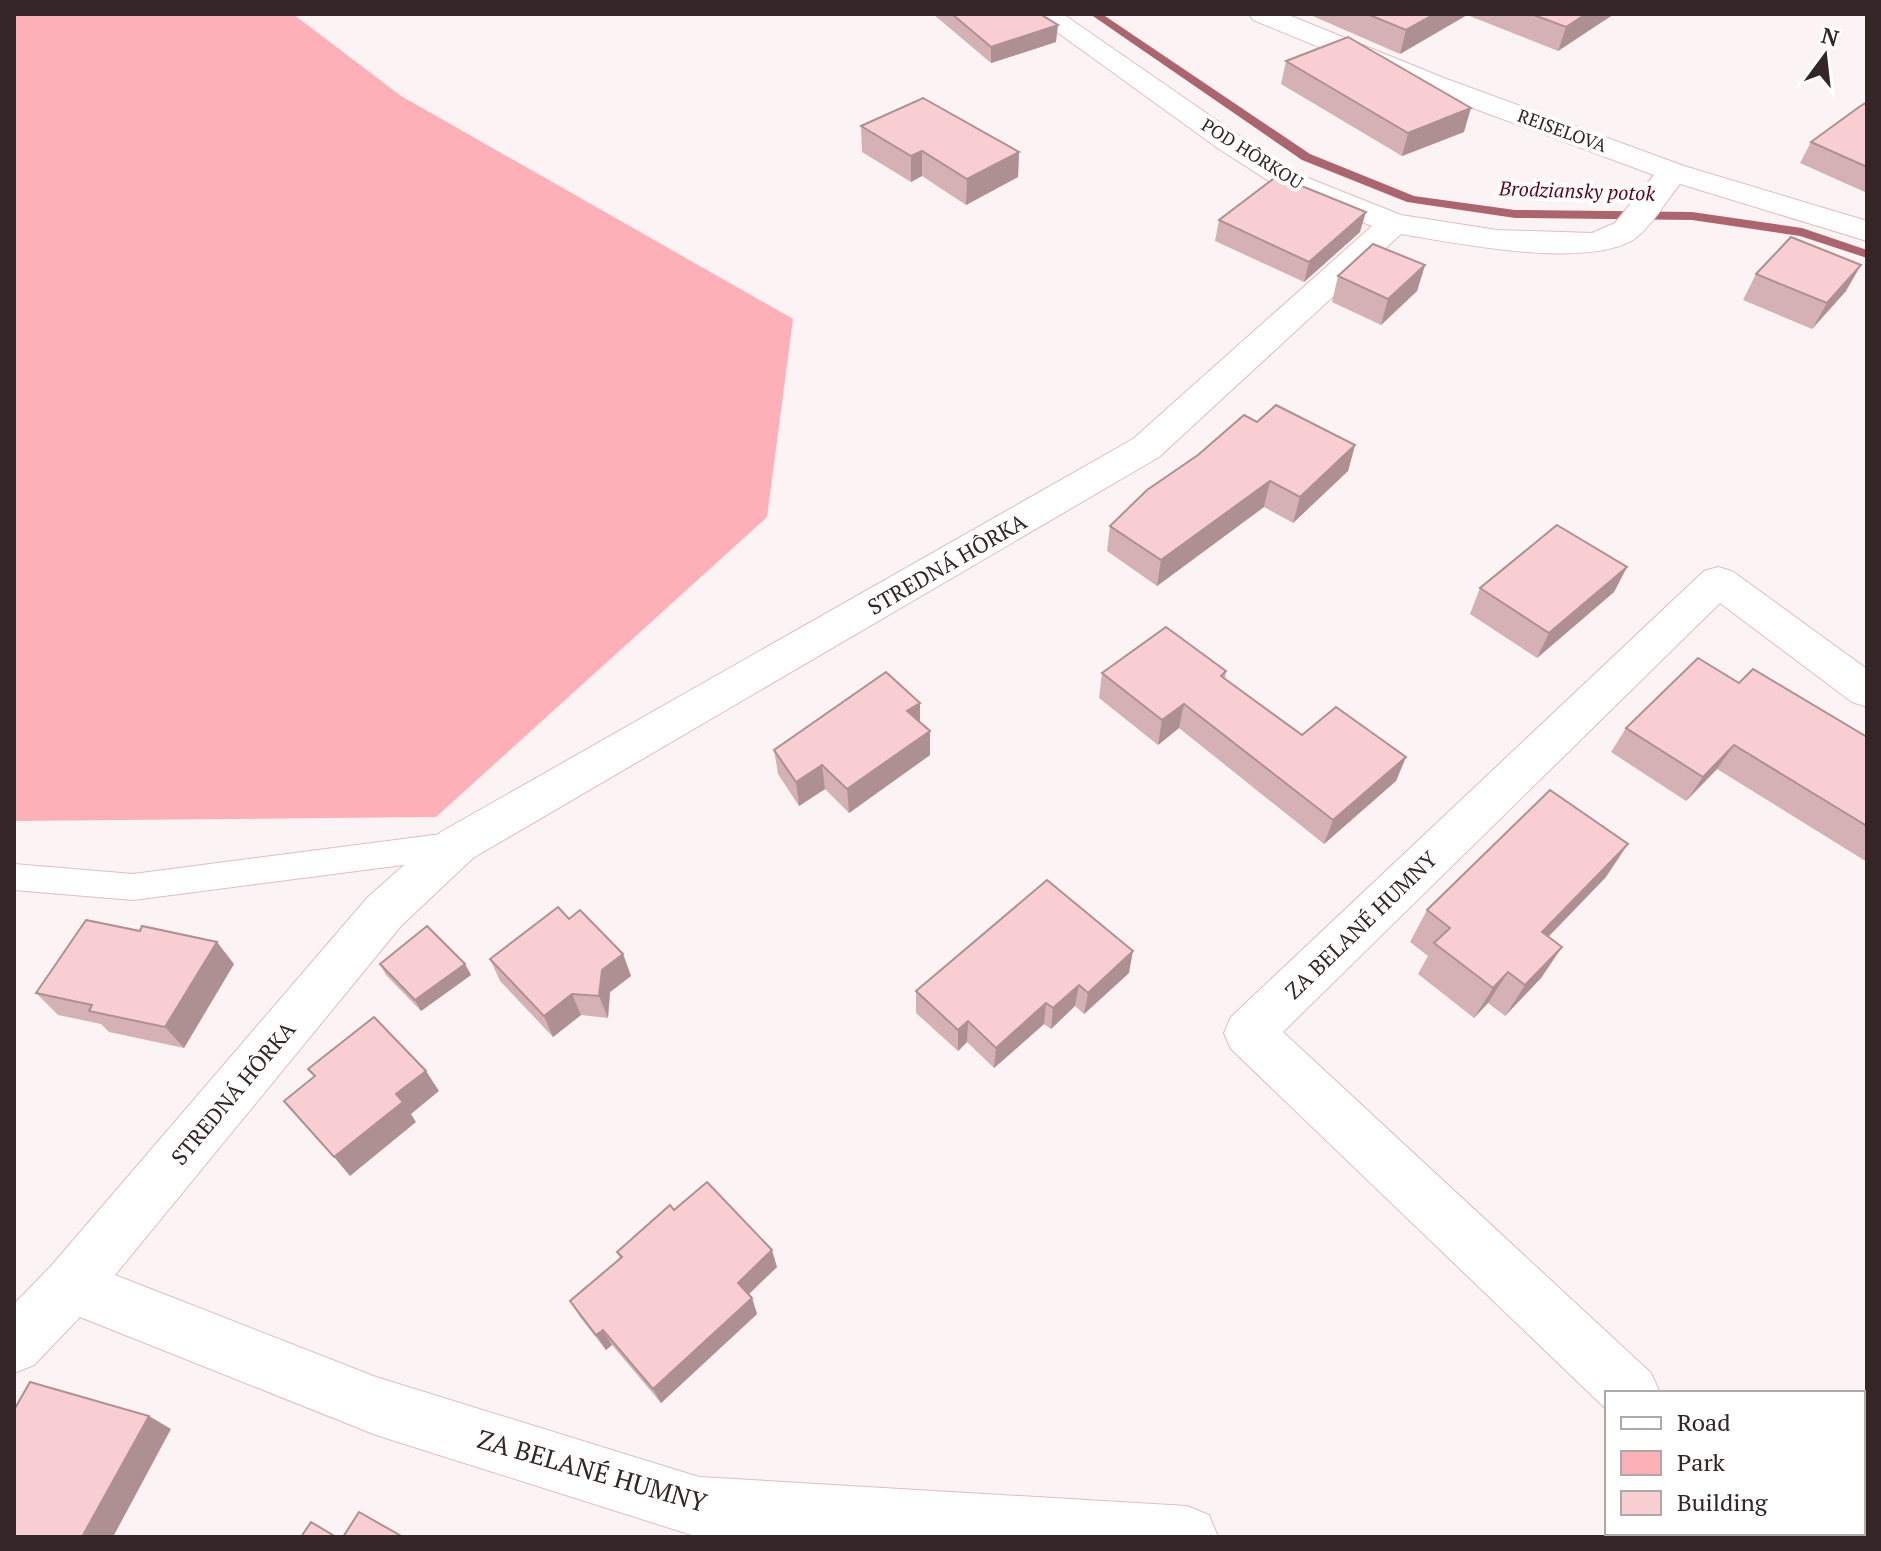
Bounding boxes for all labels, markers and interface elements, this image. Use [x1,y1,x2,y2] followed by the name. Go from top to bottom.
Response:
[1785,16,1865,96] north arrow
[1818,20,1842,52] text: N
[1514,103,1611,158] street label: REISELOVA
[1197,112,1308,194] street label: POD HÔRKOU
[1497,174,1656,207] water label: Brodziansky potok
[862,506,1032,621] street label: STREDNÁ HÔRKA
[1278,844,1444,1005] street label: ZA BELANÉ HUMNY
[164,1014,302,1171] street label: STREDNÁ HÔRKA
[1605,1391,1865,1535] legend
[1677,1406,1731,1438] text: Road
[474,1421,711,1519] street label: ZA BELANÉ HUMNY
[1677,1446,1726,1478] text: Park
[1677,1486,1768,1518] text: Building

